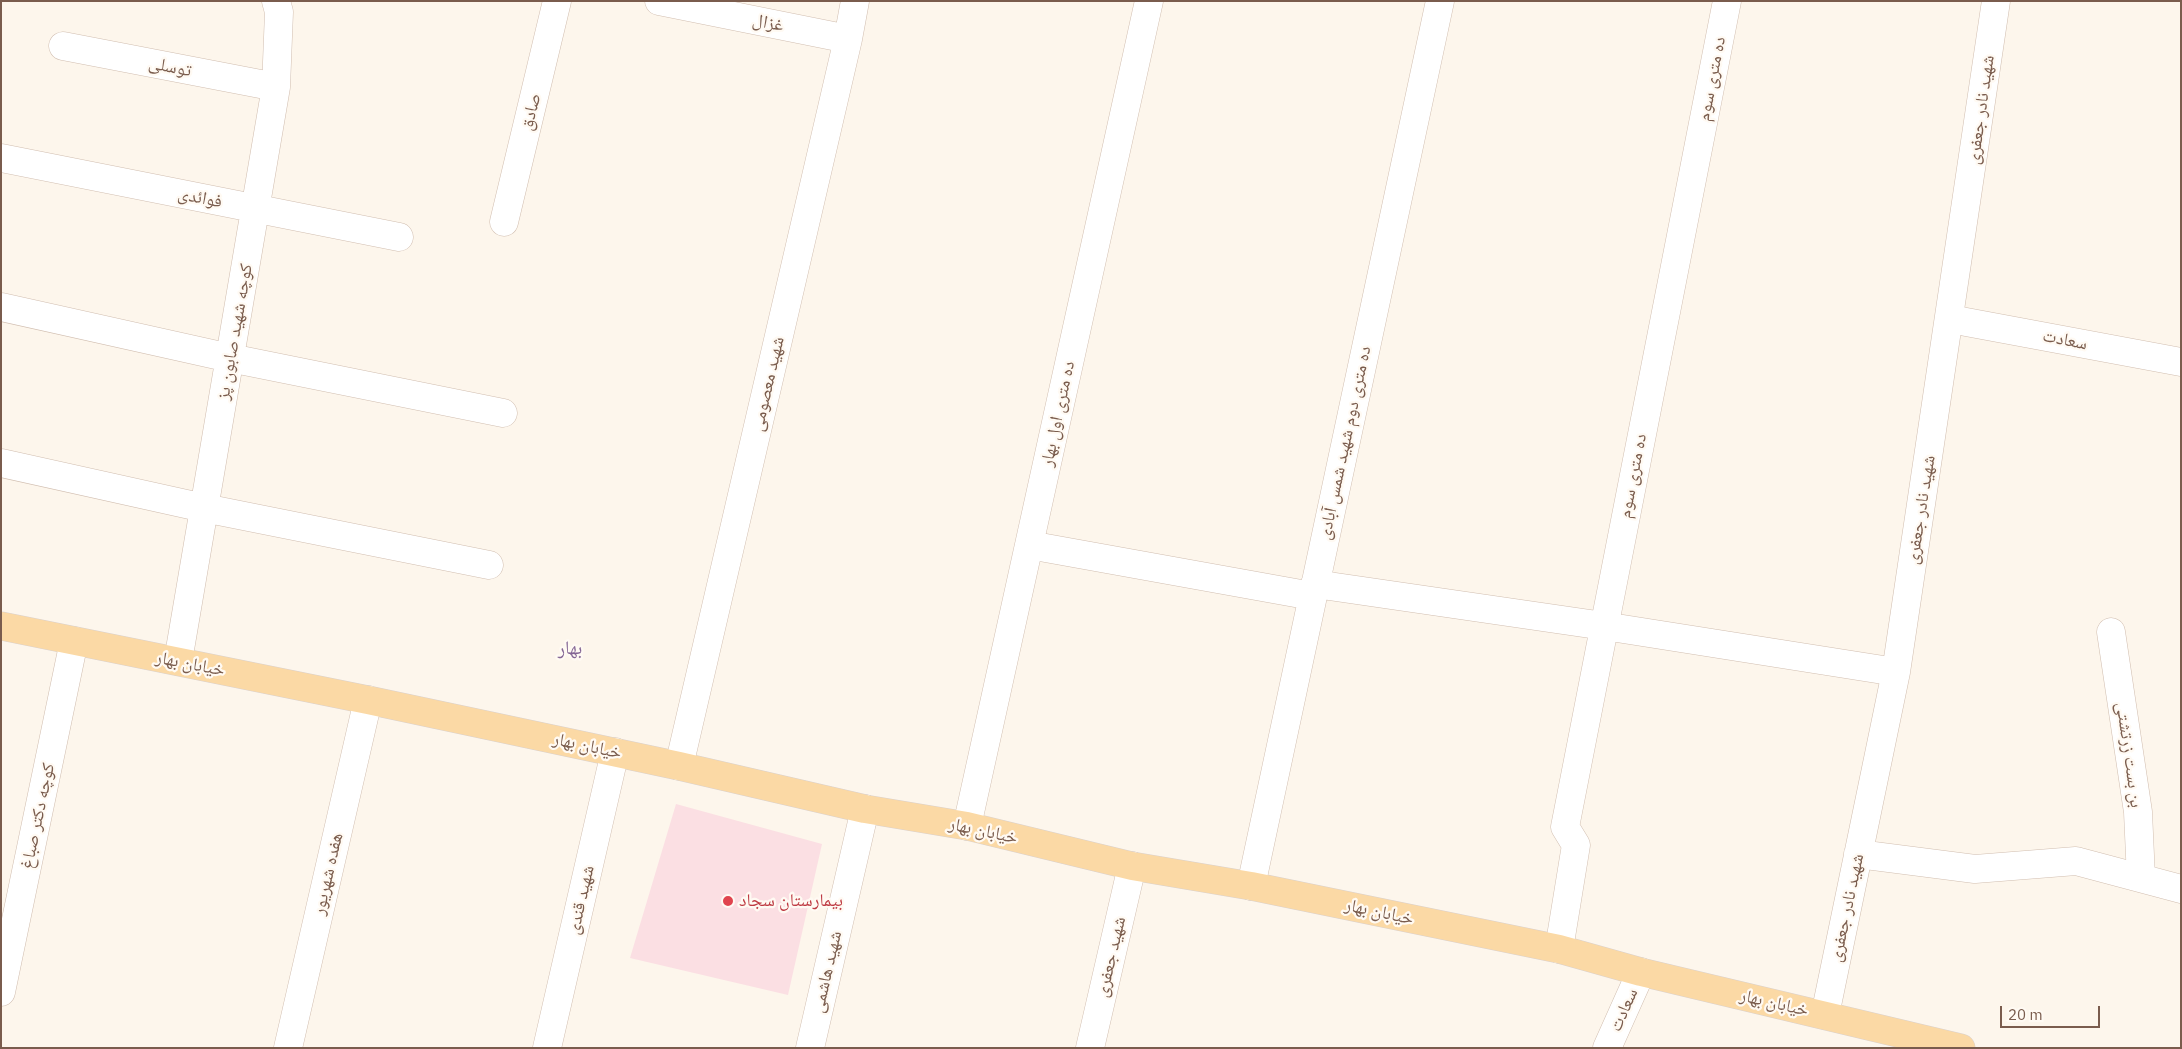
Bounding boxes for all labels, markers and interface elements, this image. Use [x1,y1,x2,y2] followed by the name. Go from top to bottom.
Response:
[751,9,785,37] street label: غزال
[1693,35,1731,123] street label: ده متری سوم
[147,52,193,82] street label: توسلی
[1963,54,1999,166] street label: شهید نادر جعفری
[516,91,546,133] street label: صادق
[176,183,224,213] street label: فوائدی
[212,262,258,402] street label: کوچه شهید صابون پز
[2041,325,2089,355] street label: سعادت
[747,334,789,434] street label: شهید معصومی
[1314,344,1376,542] street label: ده متری دوم شهید شمس آبادی
[1036,359,1080,469] street label: ده متری اول بهار
[1614,432,1652,520] street label: ده متری سوم
[1902,454,1940,566] street label: شهید نادر جعفری
[558,638,582,660] district label: بهار
[154,647,226,681] street label: خیابان بهار
[2111,701,2147,809] street label: بن بست زرتشتی
[550,728,624,764] street label: خیابان بهار
[16,761,60,871] street label: کوچه دکتر صباغ
[946,813,1020,849] street label: خیابان بهار
[308,831,348,917] street label: هفده شهریور
[1825,852,1869,964] street label: شهید نادر جعفری
[563,863,599,937] street label: شهید قندی
[739,890,843,912] place label: بیمارستان سجاد
[721,894,735,908] marker: بیمارستان سجاد
[1342,894,1416,930] street label: خیابان بهار
[1091,915,1131,999] street label: شهید جعفری
[807,929,847,1015] street label: شهید هاشمی
[1605,985,1643,1035] street label: سعادت
[1737,985,1811,1021] street label: خیابان بهار
[2002,996,2102,1028] scale bar
[2008,1005,2043,1024] text: 20 m

